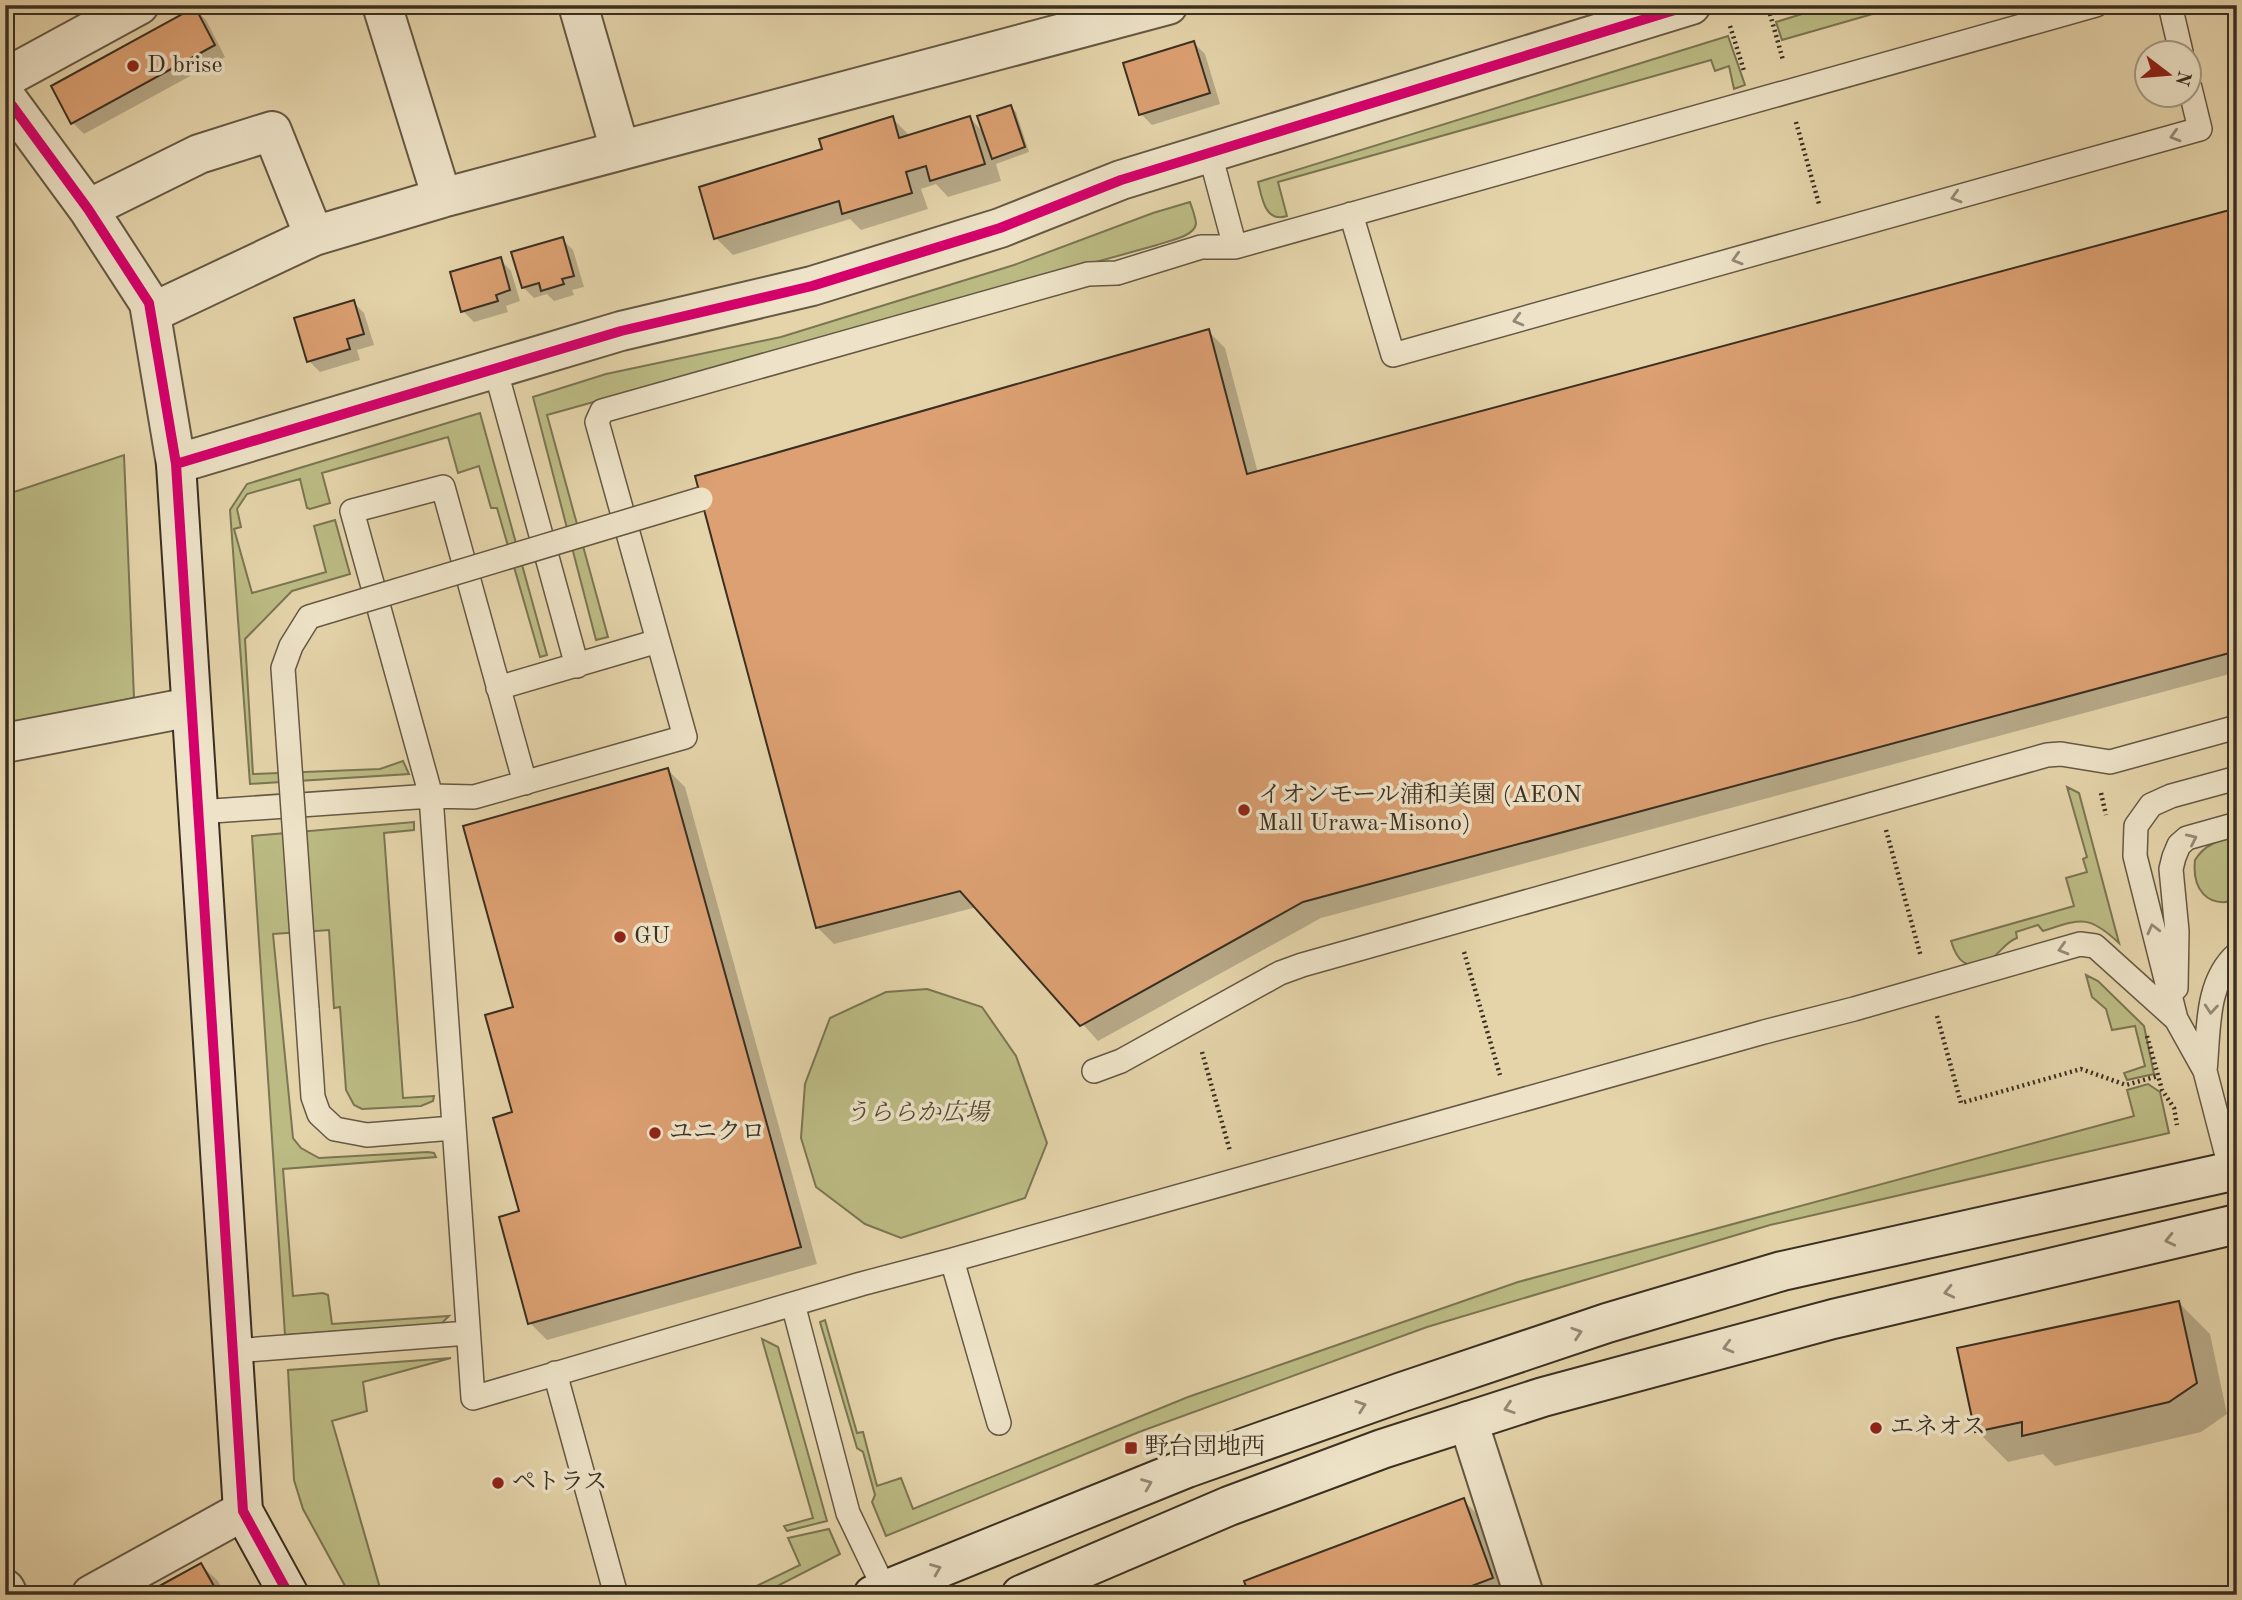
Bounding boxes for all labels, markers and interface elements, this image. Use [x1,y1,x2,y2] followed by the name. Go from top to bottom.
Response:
[2134,38,2204,108] north arrow
[147,54,223,78] place label: D brise
[125,58,141,74] marker: D brise
[2171,68,2193,88] text: N
[2169,128,2181,142] one-way arrow
[1950,189,1962,204] one-way arrow
[1731,250,1743,265] one-way arrow
[1512,312,1524,326] one-way arrow
[1258,781,1582,836] place label: イオンモール浦和美園 (AEON Mall Urawa-Misono)
[1236,802,1252,818] marker: イオンモール浦和美園 (AEON Mall Urawa-Misono)
[2185,833,2197,847] one-way arrow
[2147,923,2161,935] one-way arrow
[634,925,670,949] place label: GU
[612,929,628,945] marker: GU
[2057,941,2069,955] one-way arrow
[2204,1004,2219,1015] one-way arrow
[845,1099,991,1126] park label: うららか広場
[669,1120,765,1145] place label: ユニクロ
[647,1125,663,1141] marker: ユニクロ
[2164,1231,2176,1246] one-way arrow
[1943,1284,1955,1298] one-way arrow
[1570,1327,1582,1342] one-way arrow
[1722,1339,1734,1353] one-way arrow
[1354,1400,1367,1414] one-way arrow
[1503,1400,1516,1414] one-way arrow
[1890,1414,1986,1440] place label: エネオス
[1868,1420,1884,1436] marker: エネオス
[1145,1433,1265,1460] place label: 野台団地西
[1123,1440,1139,1456] marker: 野台団地西
[512,1470,607,1495] place label: ペトラス
[490,1475,506,1491] marker: ペトラス
[1141,1478,1153,1492] one-way arrow
[930,1563,942,1577] one-way arrow

